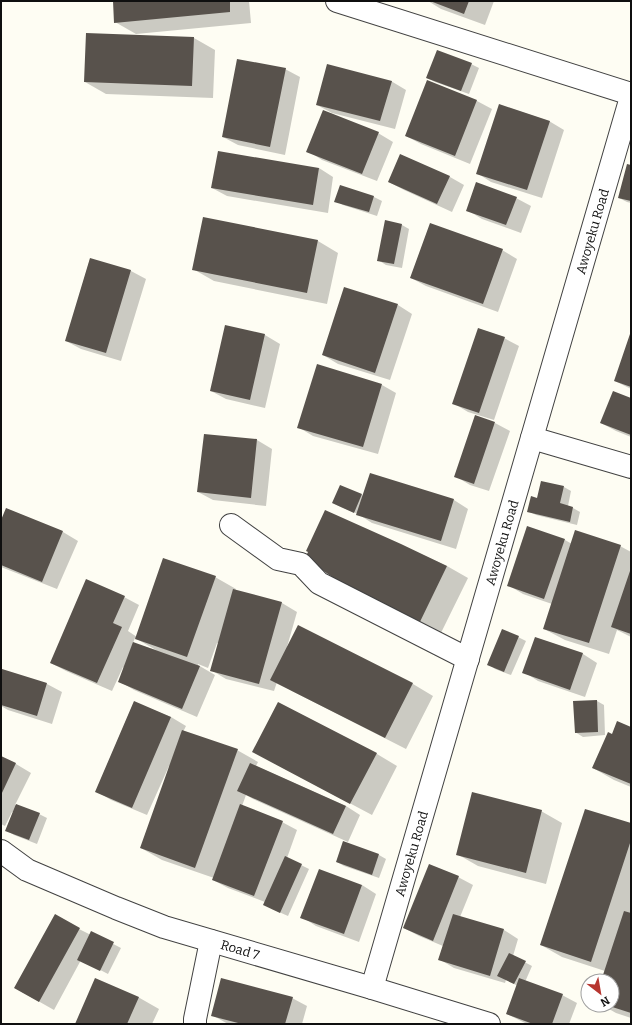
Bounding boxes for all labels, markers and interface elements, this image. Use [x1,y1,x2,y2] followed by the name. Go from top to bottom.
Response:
[573,187,612,276] street label: Awoyeku Road
[482,498,522,587] street label: Awoyeku Road
[392,809,431,898] street label: Awoyeku Road
[219,937,262,963] street label: Road 7
[580,973,620,1013] north arrow
[597,993,612,1009] text: N

